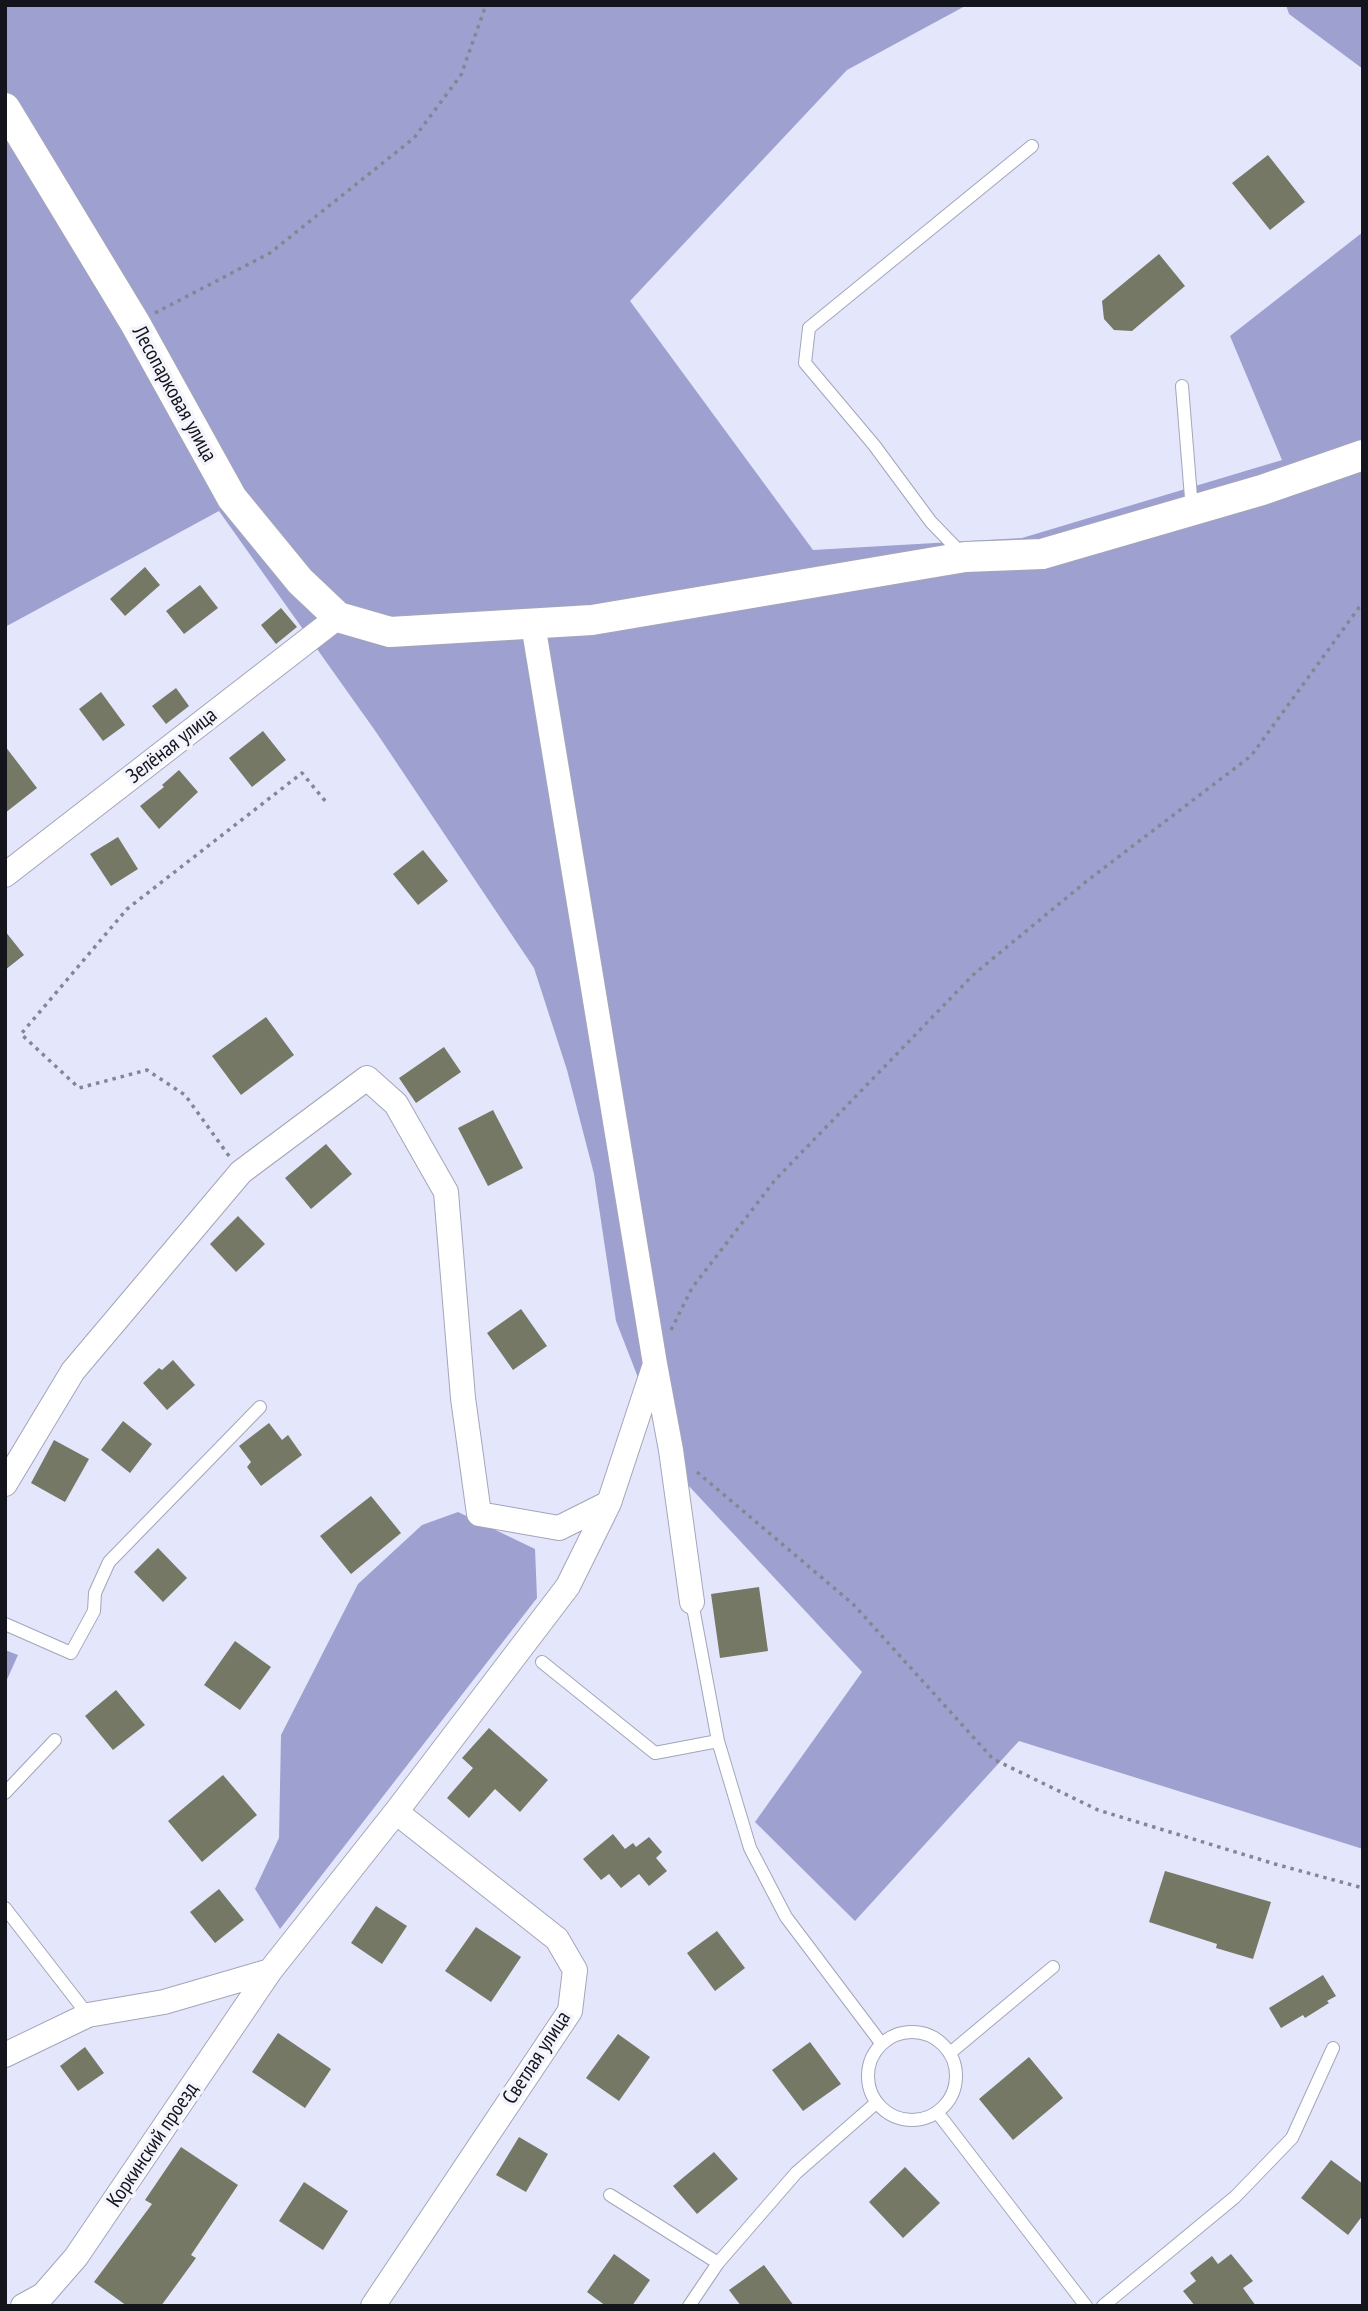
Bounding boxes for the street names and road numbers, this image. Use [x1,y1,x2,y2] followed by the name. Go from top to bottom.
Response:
[126,322,222,466] street label: Лесопарковая улица
[122,703,222,789] street label: Зелёная улица
[498,2007,576,2109] street label: Светлая улица
[102,2078,204,2212] street label: Коркинский проезд

